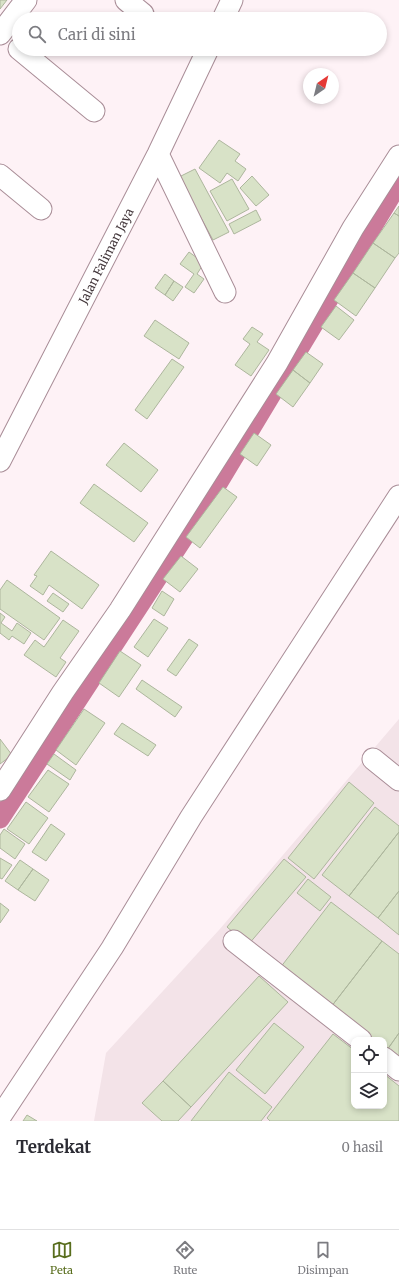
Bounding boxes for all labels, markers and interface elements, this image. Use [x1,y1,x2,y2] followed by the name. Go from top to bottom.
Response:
[12,12,387,56] search box
[26,23,48,45] icon: search
[58,25,136,44] text: Cari di sini
[303,68,339,104] north arrow
[75,205,137,307] street label: Jalan Faliman Jaya
[351,1037,387,1109] map controls
[351,1037,387,1073] button: locate
[351,1073,387,1109] button: layers
[16,1136,91,1158] text: Terdekat
[341,1139,383,1156] text: 0 hasil
[50,1239,73,1277] tab: Peta
[173,1239,197,1277] tab: Rute
[297,1239,349,1277] tab: Disimpan

